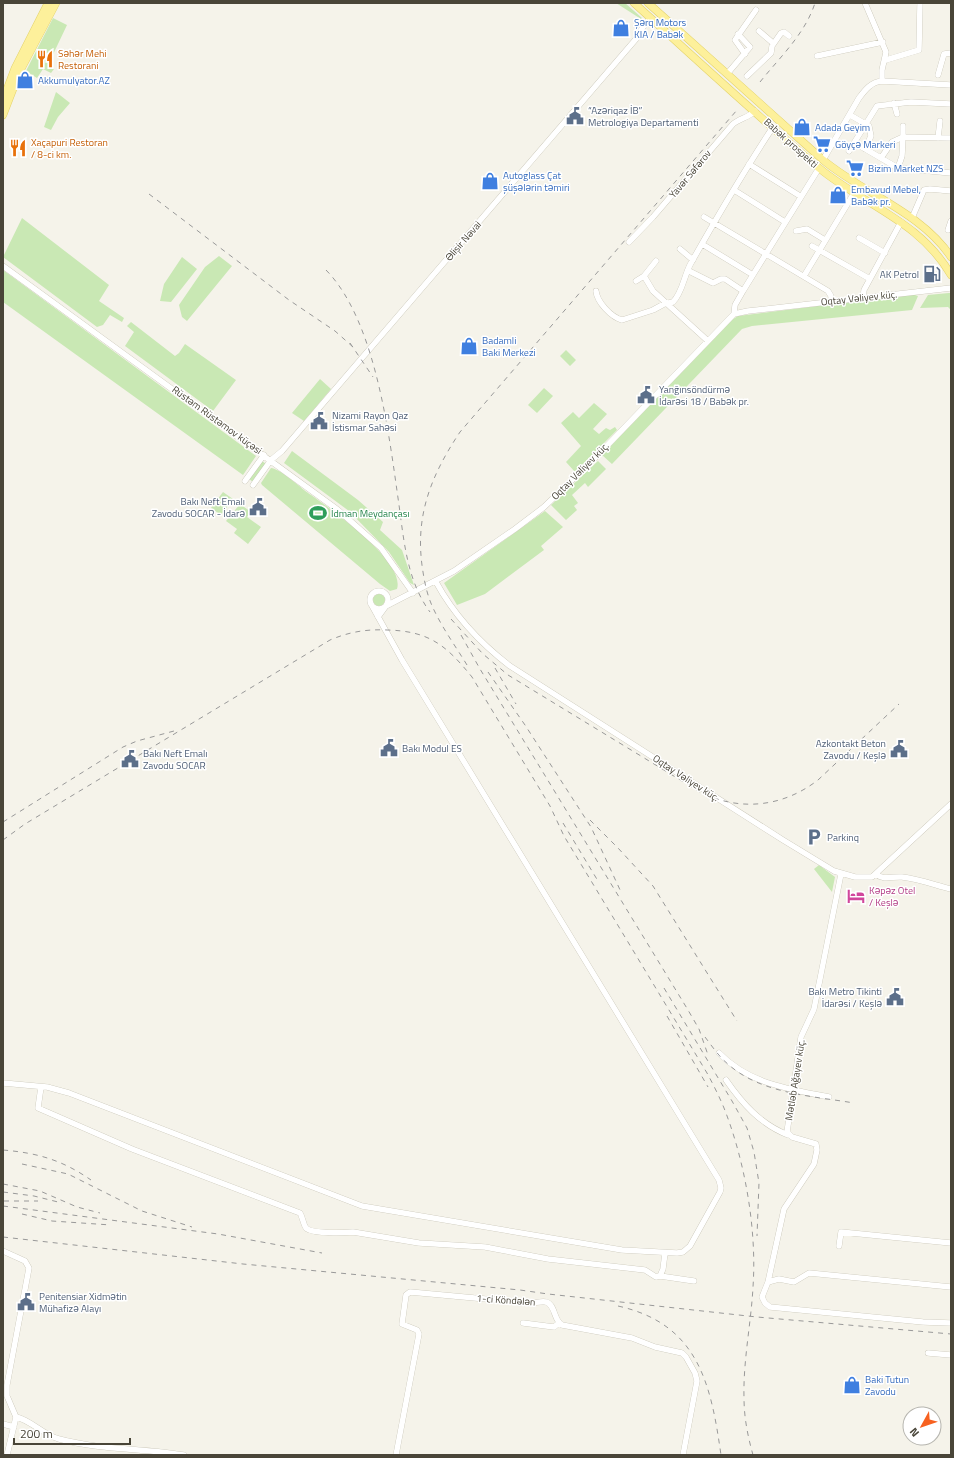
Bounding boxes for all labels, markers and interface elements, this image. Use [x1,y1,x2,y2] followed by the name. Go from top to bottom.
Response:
[634,15,687,42] place label: Şərq Motors KIA / Babək
[611,18,631,38] shop icon: Şərq Motors KIA / Babək
[58,46,107,73] place label: Səhər Mehi Restorani
[35,49,55,69] restaurant icon: Səhər Mehi Restorani
[15,70,35,90] shop icon: Akkumulyator.AZ
[38,73,110,88] place label: Akkumulyator.AZ
[588,103,699,130] place label: “Azəriqaz İB” Metrologiya Departamenti
[565,106,585,126] public building icon: “Azəriqaz İB” Metrologiya Departamenti
[761,115,821,171] street label: Babək prospekti
[792,117,812,137] shop icon: Adada Geyim
[815,120,870,135] place label: Adada Geyim
[812,134,832,154] supermarket icon: Göyçə Markeri
[31,135,108,162] place label: Xaçapuri Restoran / 8-ci km.
[835,137,895,152] place label: Göyçə Markeri
[8,138,28,158] restaurant icon: Xaçapuri Restoran / 8-ci km.
[665,146,715,201] street label: Yavər Səfərov
[845,158,865,178] supermarket icon: Bizim Market NZS
[868,161,943,176] place label: Bizim Market NZS
[503,168,570,195] place label: Autoglass Çat şüşələrin təmiri
[480,171,500,191] shop icon: Autoglass Çat şüşələrin təmiri
[851,182,921,209] place label: Embavud Mebel, Babək pr.
[828,185,848,205] shop icon: Embavud Mebel, Babək pr.
[441,218,485,264] street label: Əlişir Nəvai
[922,264,942,284] fuel station icon: AK Petrol
[880,267,919,282] place label: AK Petrol
[820,287,898,309] street label: Oqtay Vəliyev küç.
[482,333,536,360] place label: Badamli Baki Merkezi
[459,336,479,356] shop icon: Badamli Baki Merkezi
[169,382,265,458] street label: Rüstəm Rüstəmov küçəsi
[659,382,749,409] place label: Yanğınsöndürmə İdarəsi 18 / Babək pr.
[636,385,656,405] public building icon: Yanğınsöndürmə İdarəsi 18 / Babək pr.
[332,408,409,435] place label: Nizami Rayon Qaz İstismar Sahəsi
[309,411,329,431] public building icon: Nizami Rayon Qaz İstismar Sahəsi
[548,439,612,503] street label: Oqtay Vəliyev küç.
[152,494,245,521] place label: Bakı Neft Emalı Zavodu SOCAR - İdarə
[248,497,268,517] public building icon: Bakı Neft Emalı Zavodu SOCAR - İdarə
[308,503,328,523] sports icon: İdman Meydançası
[331,506,410,521] place label: İdman Meydançası
[816,736,886,763] place label: Azkontakt Beton Zavodu / Keşlə
[379,738,399,758] public building icon: Bakı Modul ES
[889,739,909,759] public building icon: Azkontakt Beton Zavodu / Keşlə
[402,741,462,756] place label: Bakı Modul ES
[143,746,208,773] place label: Bakı Neft Emalı Zavodu SOCAR
[120,749,140,769] public building icon: Bakı Neft Emalı Zavodu SOCAR
[650,751,722,805] street label: Oqtay Vəliyev küç.
[804,827,824,847] parking icon: Parkinq
[827,830,859,845] place label: Parkinq
[869,883,915,910] place label: Kəpəz Otel / Keşlə
[846,886,866,906] hotel icon: Kəpəz Otel / Keşlə
[808,984,882,1011] place label: Bakı Metro Tikinti İdarəsi / Keşlə
[885,987,905,1007] public building icon: Bakı Metro Tikinti İdarəsi / Keşlə
[781,1038,809,1122] street label: Mətləb Ağayev küç.
[39,1289,127,1316] place label: Penitensiar Xidmətin Mühafizə Alayı
[476,1290,536,1310] street label: 1-ci Köndələn
[16,1292,36,1312] public building icon: Penitensiar Xidmətin Mühafizə Alayı
[865,1372,909,1399] place label: Baki Tutun Zavodu
[842,1375,862,1395] shop icon: Baki Tutun Zavodu
[902,1406,942,1446] north arrow
[14,1420,130,1446] scale bar
[20,1424,53,1443] text: 200 m
[906,1424,923,1440] text: N

